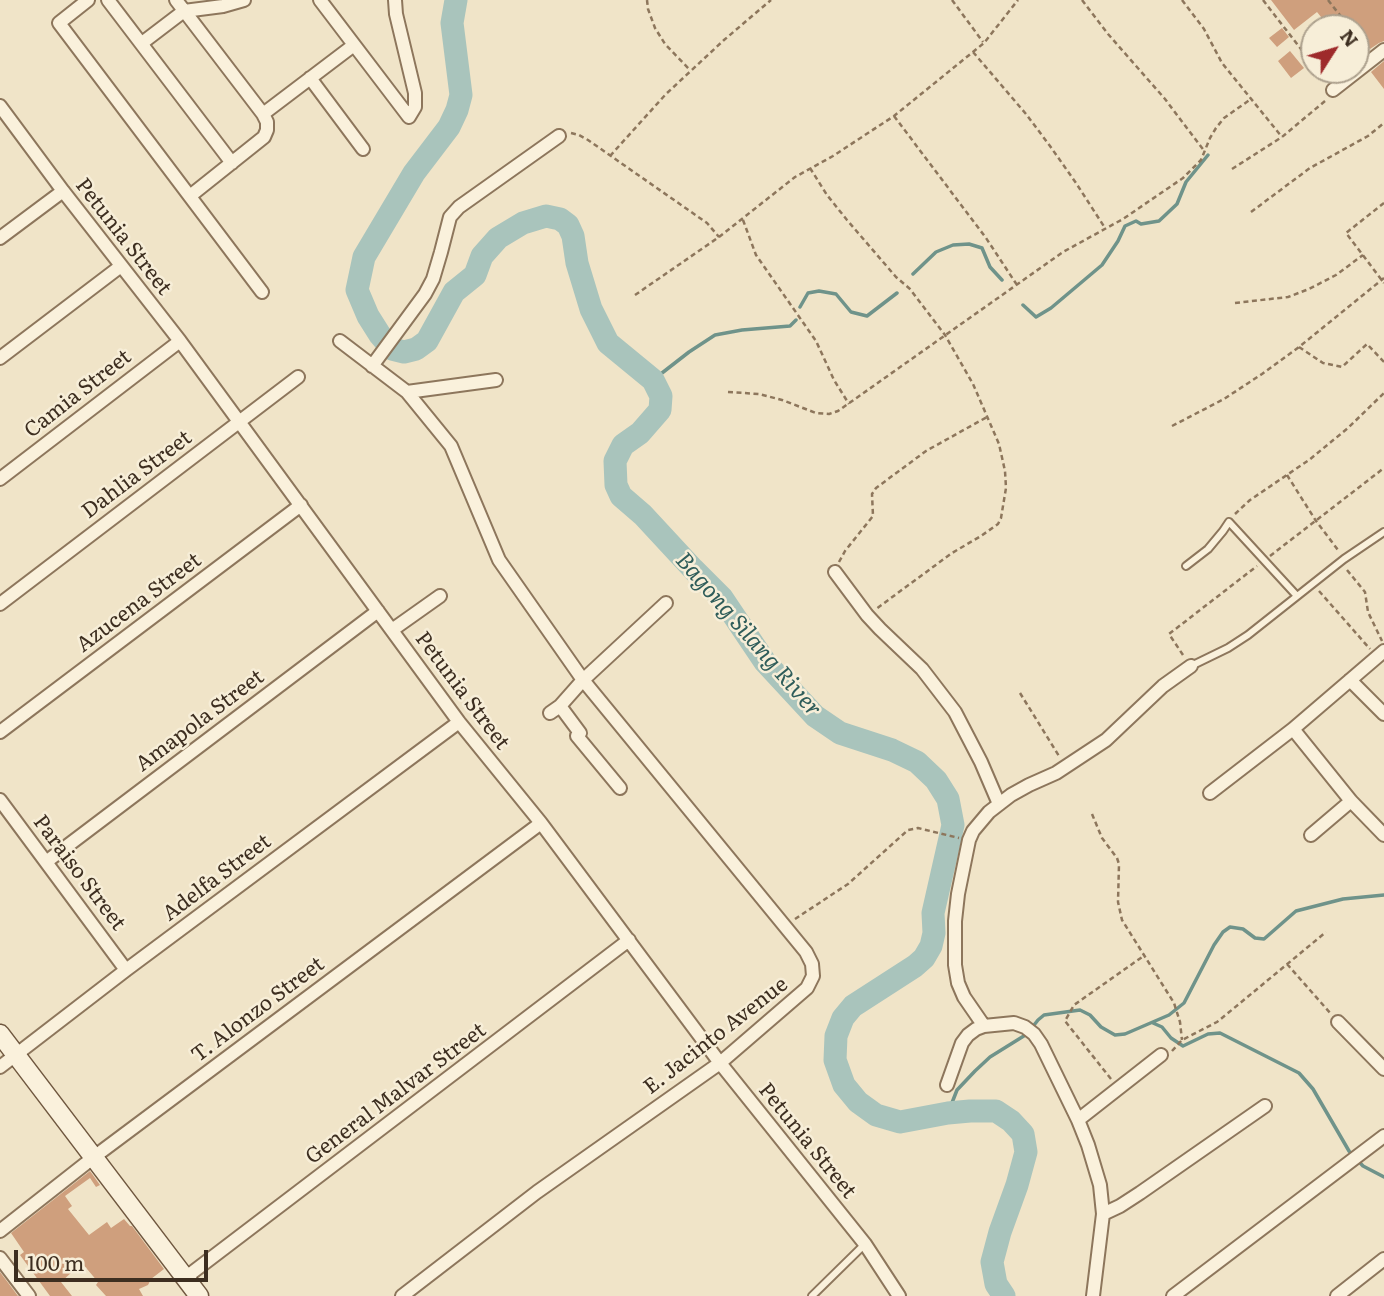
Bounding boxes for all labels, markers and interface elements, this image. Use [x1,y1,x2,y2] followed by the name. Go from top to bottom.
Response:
[1300,14,1370,84] north arrow
[1334,23,1366,52] text: N
[70,174,176,300] street label: Petunia Street
[20,345,136,443] street label: Camia Street
[77,426,197,524] street label: Dahlia Street
[669,547,827,723] water label: Bagong Silang River
[72,548,206,658] street label: Azucena Street
[409,627,515,755] street label: Petunia Street
[131,665,269,777] street label: Amapola Street
[27,810,131,936] street label: Paraiso Street
[158,829,276,927] street label: Adelfa Street
[187,952,329,1068] street label: T. Alonzo Street
[639,972,793,1100] street label: E. Jacinto Avenue
[301,1018,491,1170] street label: General Malvar Street
[753,1078,861,1204] street label: Petunia Street
[18,1236,212,1280] scale bar
[27,1246,84,1277] text: 100 m

